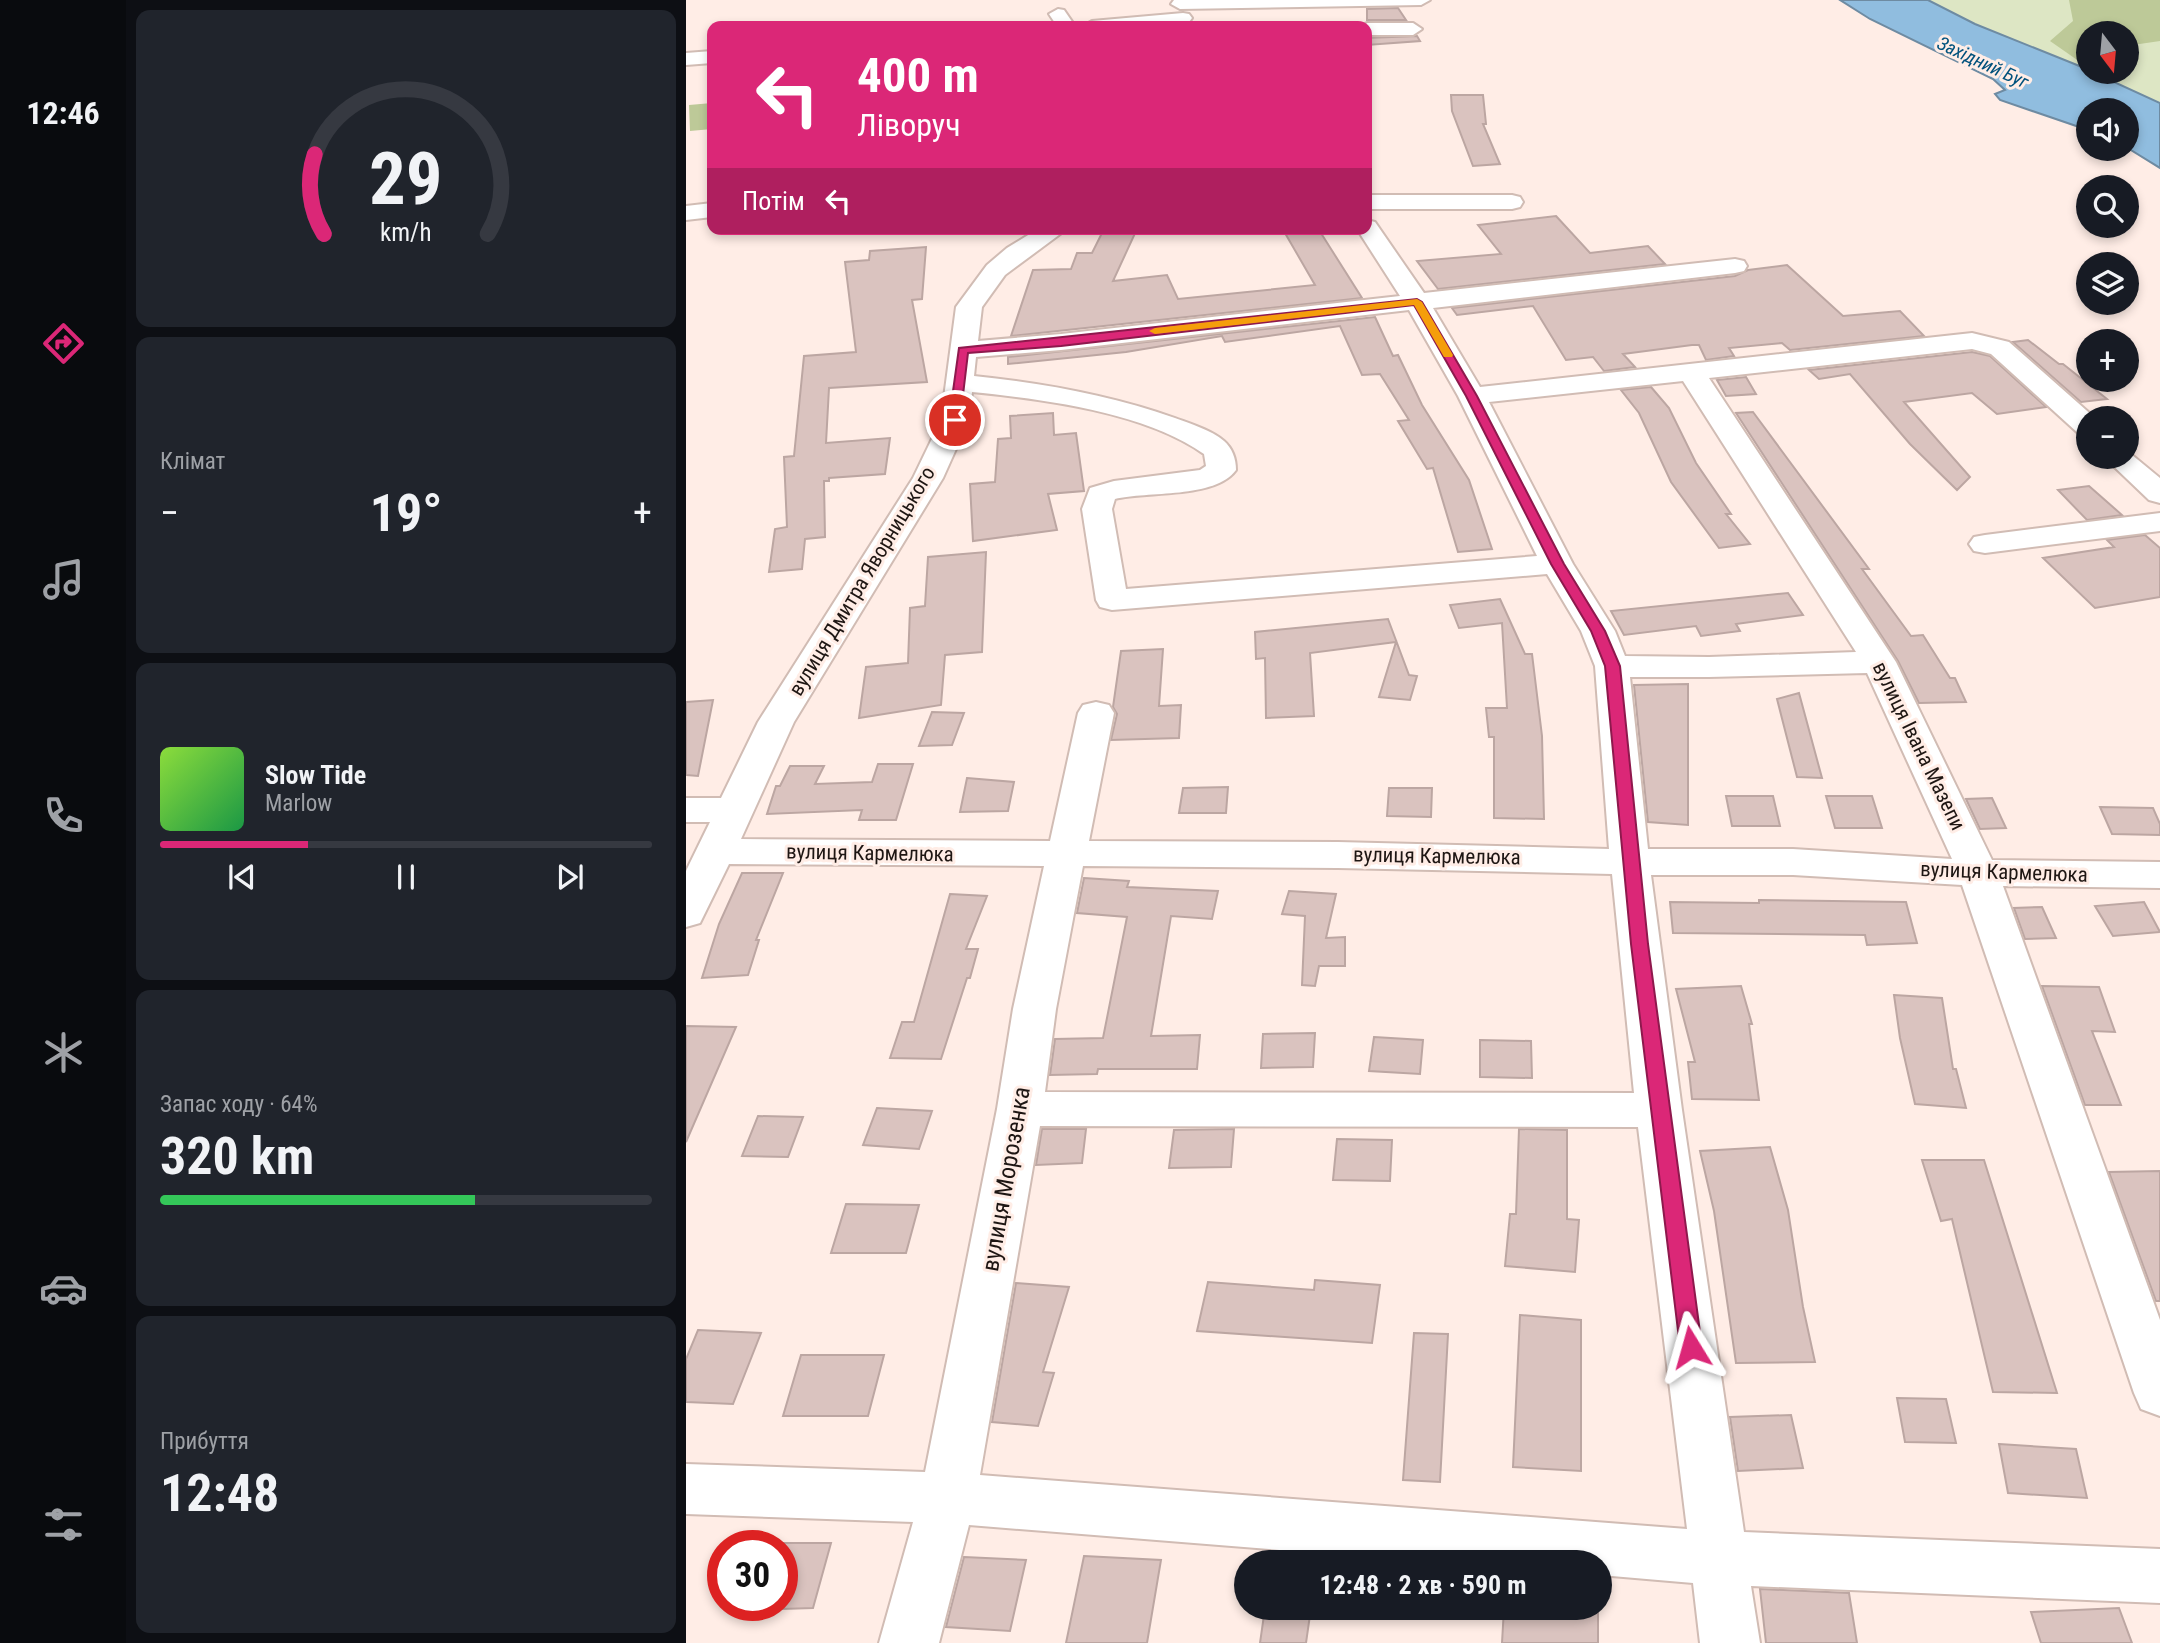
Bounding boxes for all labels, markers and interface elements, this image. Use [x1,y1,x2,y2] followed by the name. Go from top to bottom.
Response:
[2076,21,2138,84] north arrow
[2076,21,2139,469] map controls
[1934,31,2033,94] water label: Західний Буг
[857,47,979,104] text: 400 m
[742,49,833,140] icon: left
[26,94,100,132] text: 12:46
[2076,98,2139,161] button: sound
[857,106,961,144] text: Ліворуч
[369,137,443,223] text: 29
[2076,175,2139,238] button: search
[819,182,857,220] icon: left
[742,186,805,216] text: Потім
[380,218,432,247] text: km/h
[2076,252,2139,315] button: layers
[39,319,88,368] icon: directions
[2076,329,2139,392] button: +
[925,390,985,450] pin
[936,401,974,439] icon: arrive
[2076,406,2139,469] button: −
[160,448,225,475] text: Клімат
[784,462,940,700] street label: вулиця Дмитра Яворницького
[370,483,442,544] text: 19°
[160,491,179,535] text: −
[633,491,652,535] text: +
[39,555,88,604] icon: music
[1868,658,1970,834] street label: вулиця Івана Мазепи
[265,760,366,790] text: Slow Tide
[265,790,332,817] text: Marlow
[39,791,88,840] icon: phone
[786,840,954,866] street label: вулиця Кармелюка
[1353,843,1521,869] street label: вулиця Кармелюка
[1920,857,2088,887] street label: вулиця Кармелюка
[223,858,261,896] icon: previous
[387,858,425,896] icon: pause
[551,858,589,896] icon: next
[39,1028,88,1077] icon: climate
[976,1084,1036,1274] street label: вулиця Морозенка
[160,1091,318,1118] text: Запас ходу · 64%
[160,1126,314,1187] text: 320 km
[39,1264,88,1313] icon: car
[1654,1310,1728,1384] position arrow
[160,1428,249,1455] text: Прибуття
[160,1463,279,1524] text: 12:48
[39,1500,88,1549] icon: filters
[707,1530,798,1621] speed limit sign: 30
[1320,1570,1526,1600] text: 12:48 · 2 хв · 590 m

